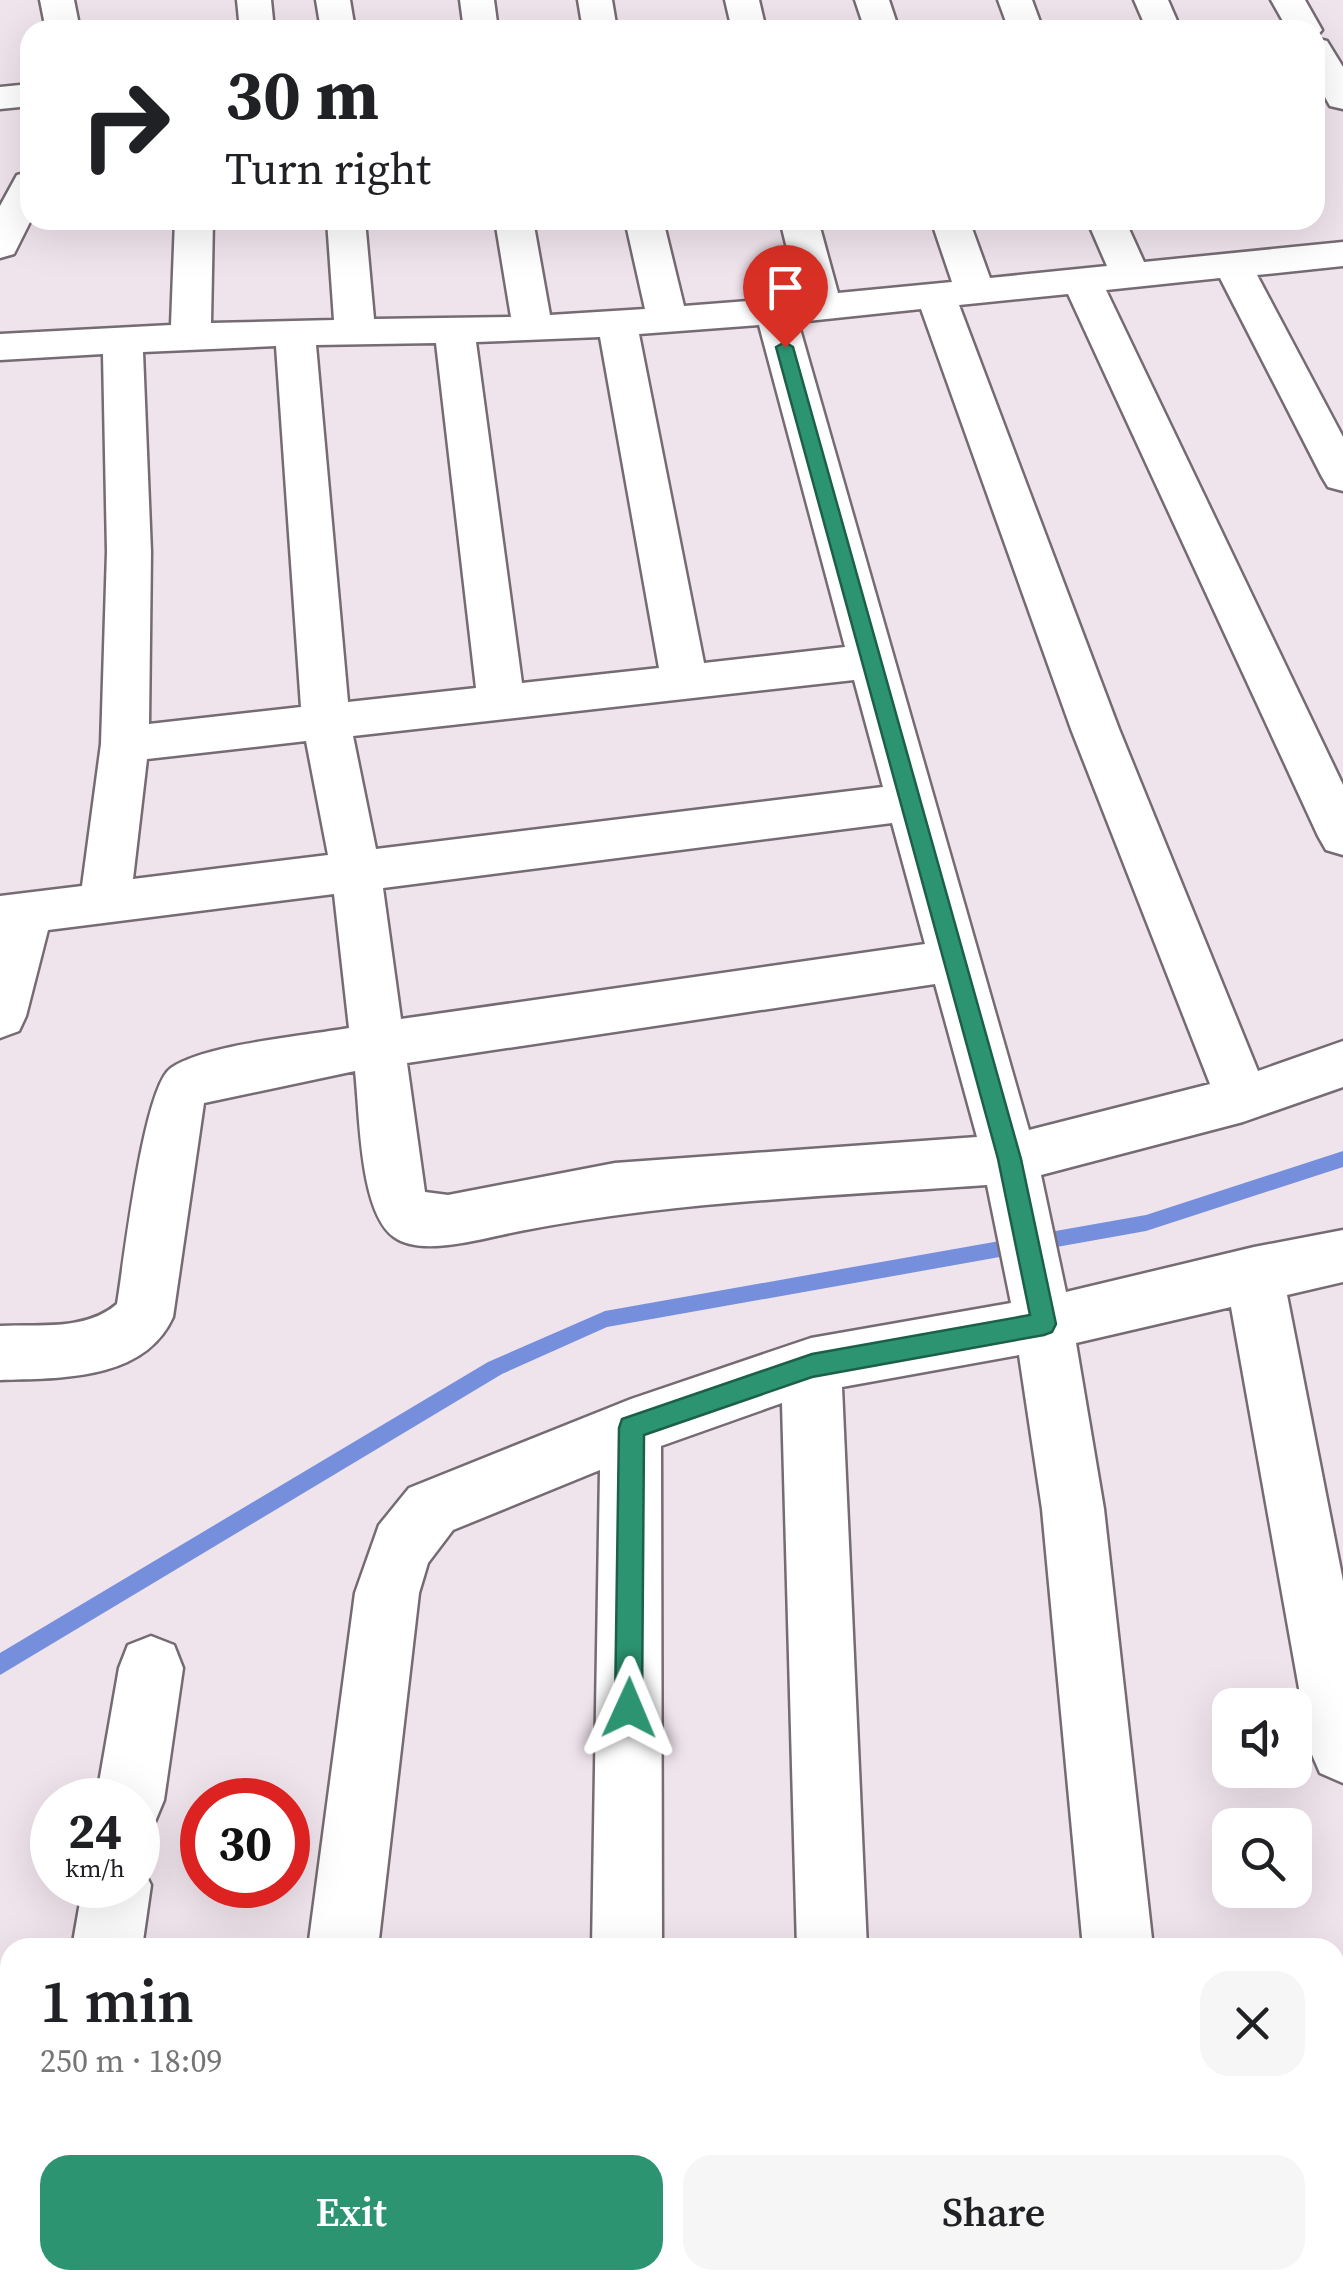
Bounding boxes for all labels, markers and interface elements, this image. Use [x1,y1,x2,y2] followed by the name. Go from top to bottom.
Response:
[225,46,379,142] text: 30 m
[60,60,190,190] icon: right
[225,137,431,199] text: Turn right
[743,245,828,348] pin
[758,260,813,315] icon: arrive
[577,1656,681,1760] position arrow
[1212,1688,1312,1908] map controls
[1212,1688,1312,1788] button: sound
[180,1778,310,1908] speed limit sign: 30
[68,1796,122,1865] text: 24
[1212,1808,1312,1908] button: search
[65,1851,125,1885] text: km/h
[40,1960,194,2042] text: 1 min
[1200,1971,1305,2076] button: close
[40,2039,222,2083] text: 250 m · 18:09
[40,2155,663,2270] button: Exit
[683,2155,1305,2270] button: Share

